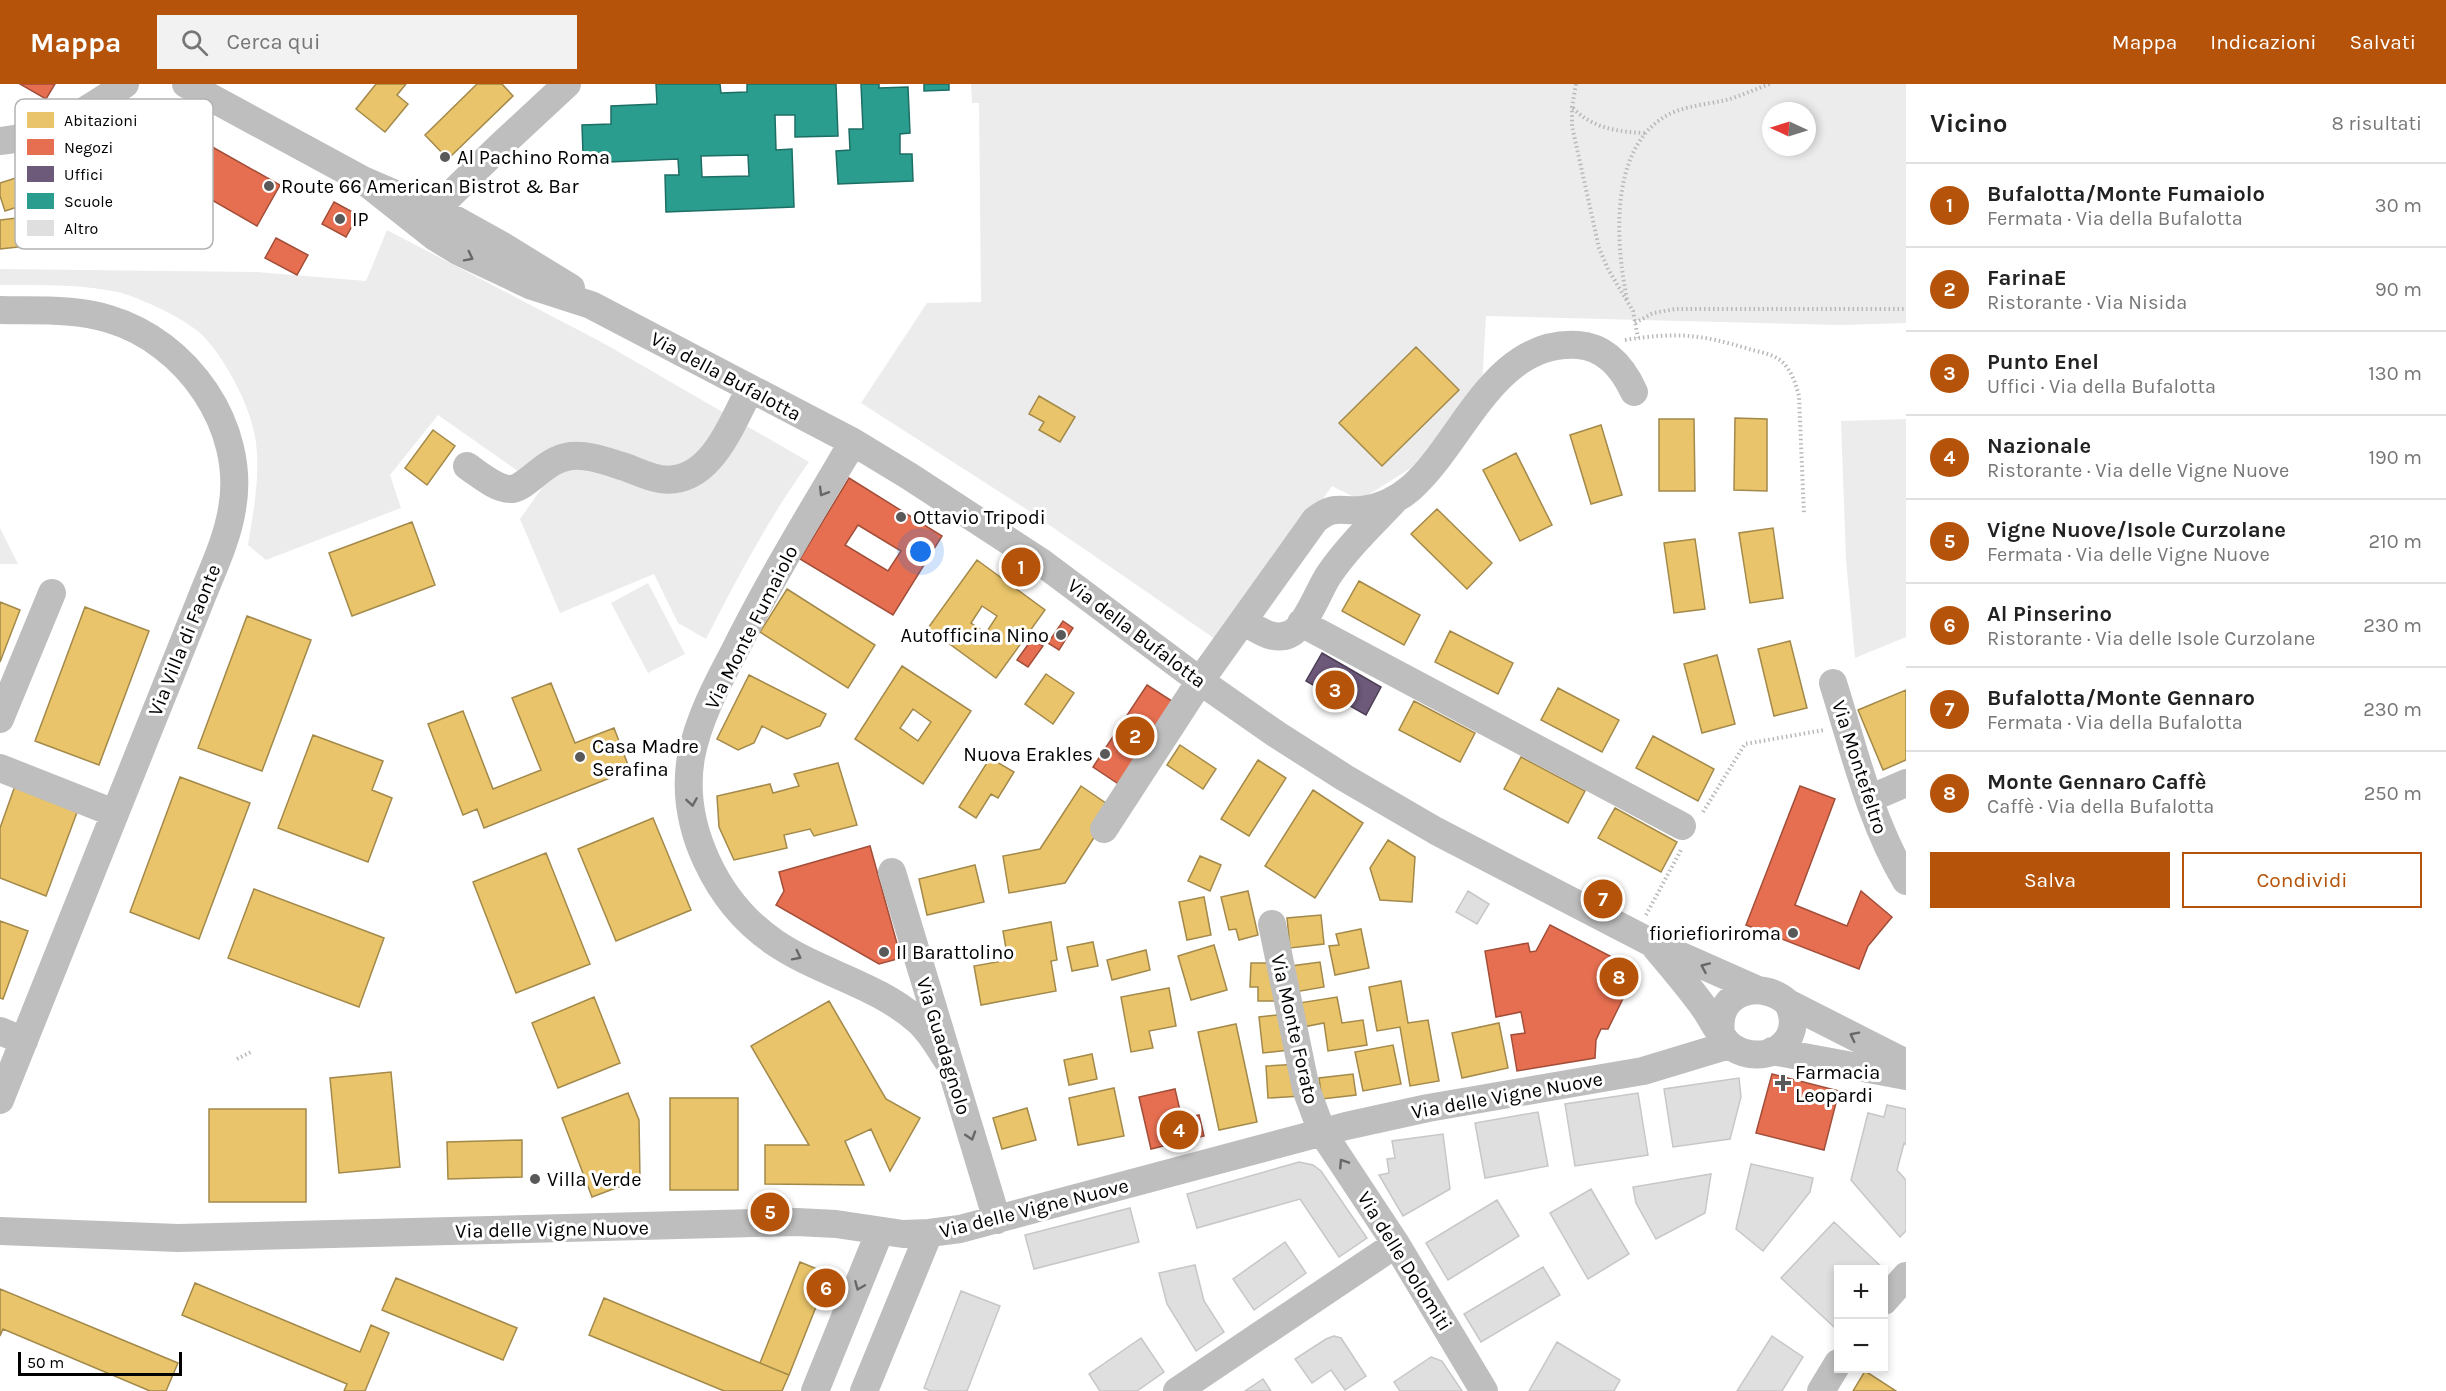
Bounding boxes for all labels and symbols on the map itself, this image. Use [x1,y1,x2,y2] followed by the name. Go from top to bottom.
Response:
[15,99,213,249] legend
[1762,102,1816,156] north arrow
[64,111,138,130] text: Abitazioni
[64,138,113,157] text: Negozi
[457,146,610,169] place label: Al Pachino Roma
[438,150,452,164] marker: Al Pachino Roma
[64,165,103,184] text: Uffici
[281,175,580,198] place label: Route 66 American Bistrot & Bar
[262,179,276,193] marker: Route 66 American Bistrot & Bar
[64,192,113,211] text: Scuole
[352,208,369,231] place label: IP
[333,212,347,226] marker: IP
[64,219,98,238] text: Altro
[463,249,474,261] one-way arrow
[647,327,805,426] street label: Via della Bufalotta
[819,486,830,496] one-way arrow
[913,506,1046,529] place label: Ottavio Tripodi
[894,510,908,524] marker: Ottavio Tripodi
[906,537,935,566] your location
[700,542,803,713] street label: Via Monte Fumaiolo
[1002,544,1040,590] pin: 1
[144,561,225,719] street label: Via Villa di Faonte
[1063,574,1210,693] street label: Via della Bufalotta
[901,624,1049,647] place label: Autofficina Nino
[1054,628,1068,642] marker: Autofficina Nino
[1316,668,1354,712] pin: 3
[1827,697,1892,837] street label: Via Montefeltro
[1116,714,1154,758] pin: 2
[592,735,699,781] place label: Casa Madre Serafina
[963,743,1093,766] place label: Nuova Erakles
[1098,747,1112,761] marker: Nuova Erakles
[573,750,587,764] marker: Casa Madre Serafina
[685,798,697,807] one-way arrow
[1584,876,1622,922] pin: 7
[1649,922,1781,945] place label: fioriefioriroma
[1786,926,1800,940] marker: fioriefioriroma
[896,941,1014,964] place label: Il Barattolino
[877,945,891,959] marker: Il Barattolino
[791,949,801,960] one-way arrow
[1266,952,1323,1106] street label: Via Monte Forato
[1600,954,1638,1000] pin: 8
[1701,963,1712,975] one-way arrow
[912,975,975,1118] street label: Via Guadagnolo
[1849,1032,1860,1044] one-way arrow
[1795,1061,1880,1107] place label: Farmacia Leopardi
[1410,1067,1605,1124] street label: Via delle Vigne Nuove
[1776,1076,1790,1090] marker: Farmacia Leopardi
[1160,1108,1198,1152] pin: 4
[963,1130,976,1141] one-way arrow
[1339,1159,1350,1170] one-way arrow
[547,1168,641,1191] place label: Villa Verde
[528,1172,542,1186] marker: Villa Verde
[937,1174,1131,1243] street label: Via delle Vigne Nuove
[1352,1187,1457,1335] street label: Via delle Dolomiti
[750,1190,790,1234] pin: 5
[455,1216,649,1243] street label: Via delle Vigne Nuove
[806,1266,846,1310] pin: 6
[854,1280,866,1291] one-way arrow
[18,1349,182,1376] scale bar

